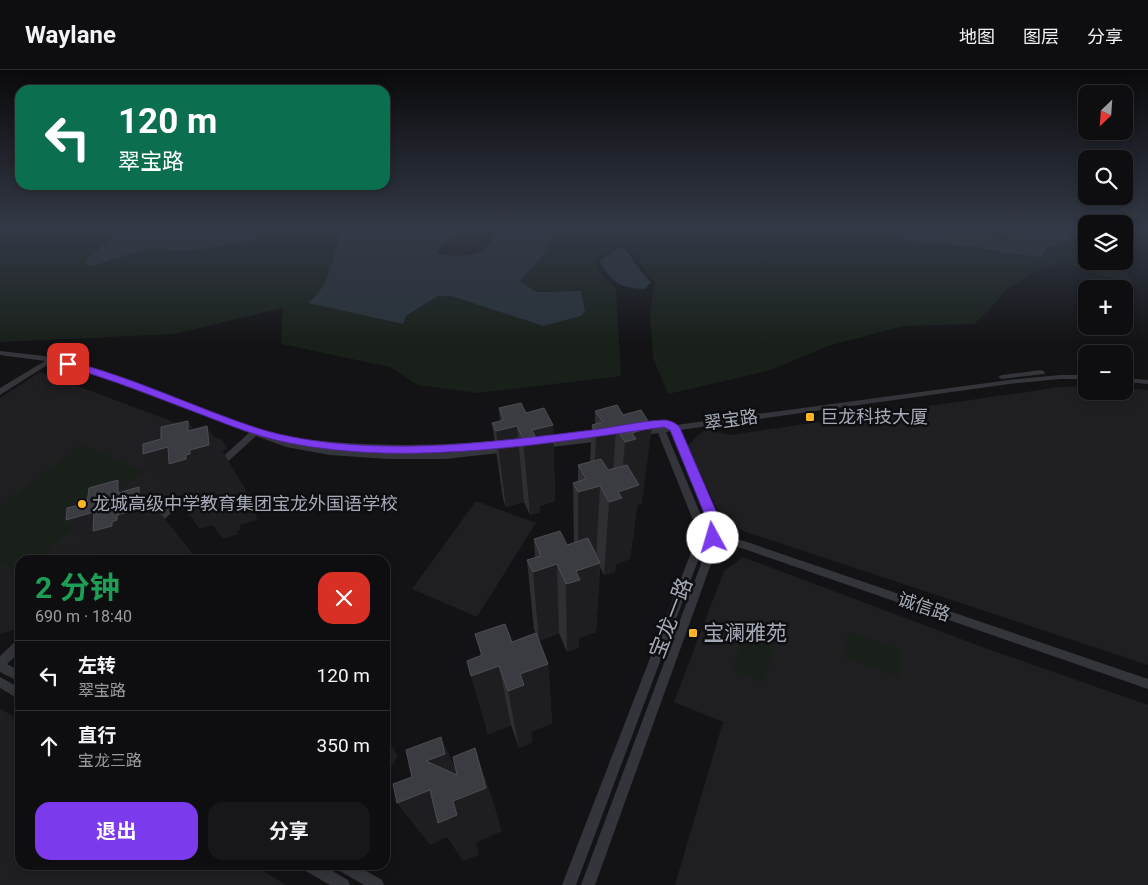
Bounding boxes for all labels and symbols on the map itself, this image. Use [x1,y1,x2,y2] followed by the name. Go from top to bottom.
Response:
[1078,85,1132,140] north arrow
[47,343,89,385] pin
[703,405,759,434] street label: 翠宝路
[820,406,928,427] place label: 巨龙科技大厦
[804,411,816,423] marker: 巨龙科技大厦
[92,493,398,514] place label: 龙城高级中学教育集团宝龙外国语学校
[76,498,88,510] marker: 龙城高级中学教育集团宝龙外国语学校
[686,511,738,563] position arrow
[645,574,697,662] street label: 宝龙一路
[895,588,953,625] street label: 诚信路
[703,621,787,645] place label: 宝澜雅苑
[687,627,699,639] marker: 宝澜雅苑

